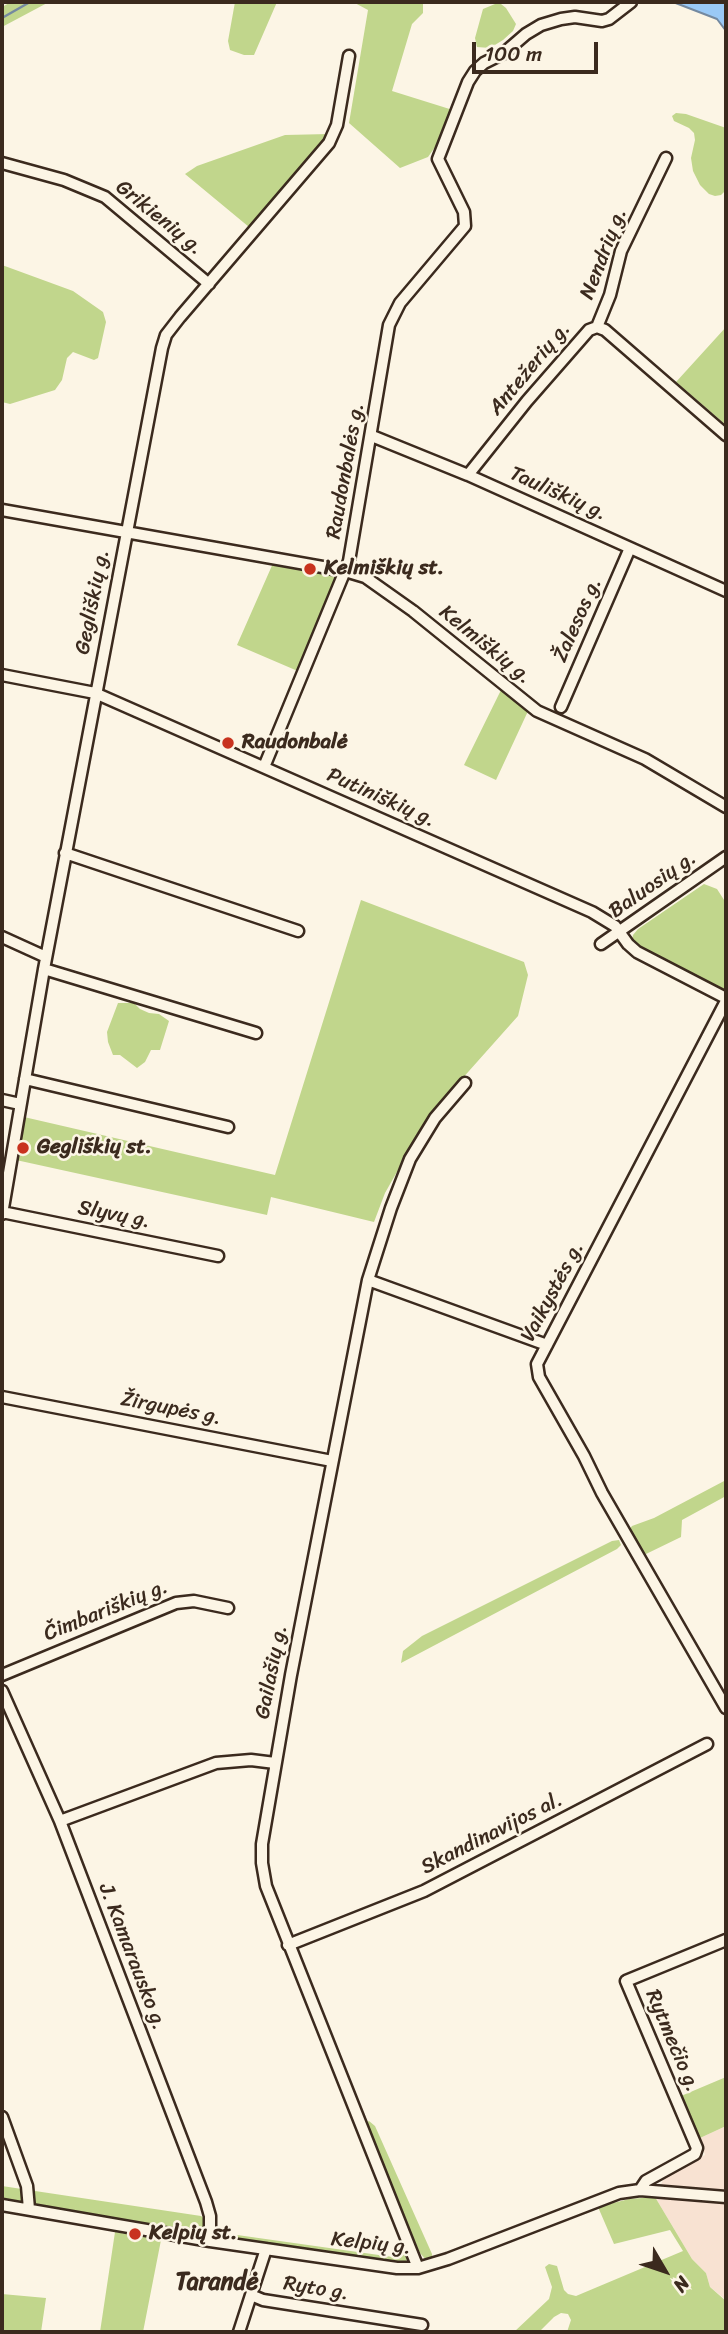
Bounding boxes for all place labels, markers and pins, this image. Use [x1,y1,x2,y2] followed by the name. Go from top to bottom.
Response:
[324,556,444,582] place label: Kelmiškių st.
[302,561,318,577] marker: Kelmiškių st.
[242,730,348,756] place label: Raudonbalė
[220,735,236,751] marker: Raudonbalė
[37,1135,152,1161] place label: Gegliškių st.
[15,1140,31,1156] marker: Gegliškių st.
[149,2221,237,2247] place label: Kelpių st.
[127,2226,143,2242] marker: Kelpių st.

